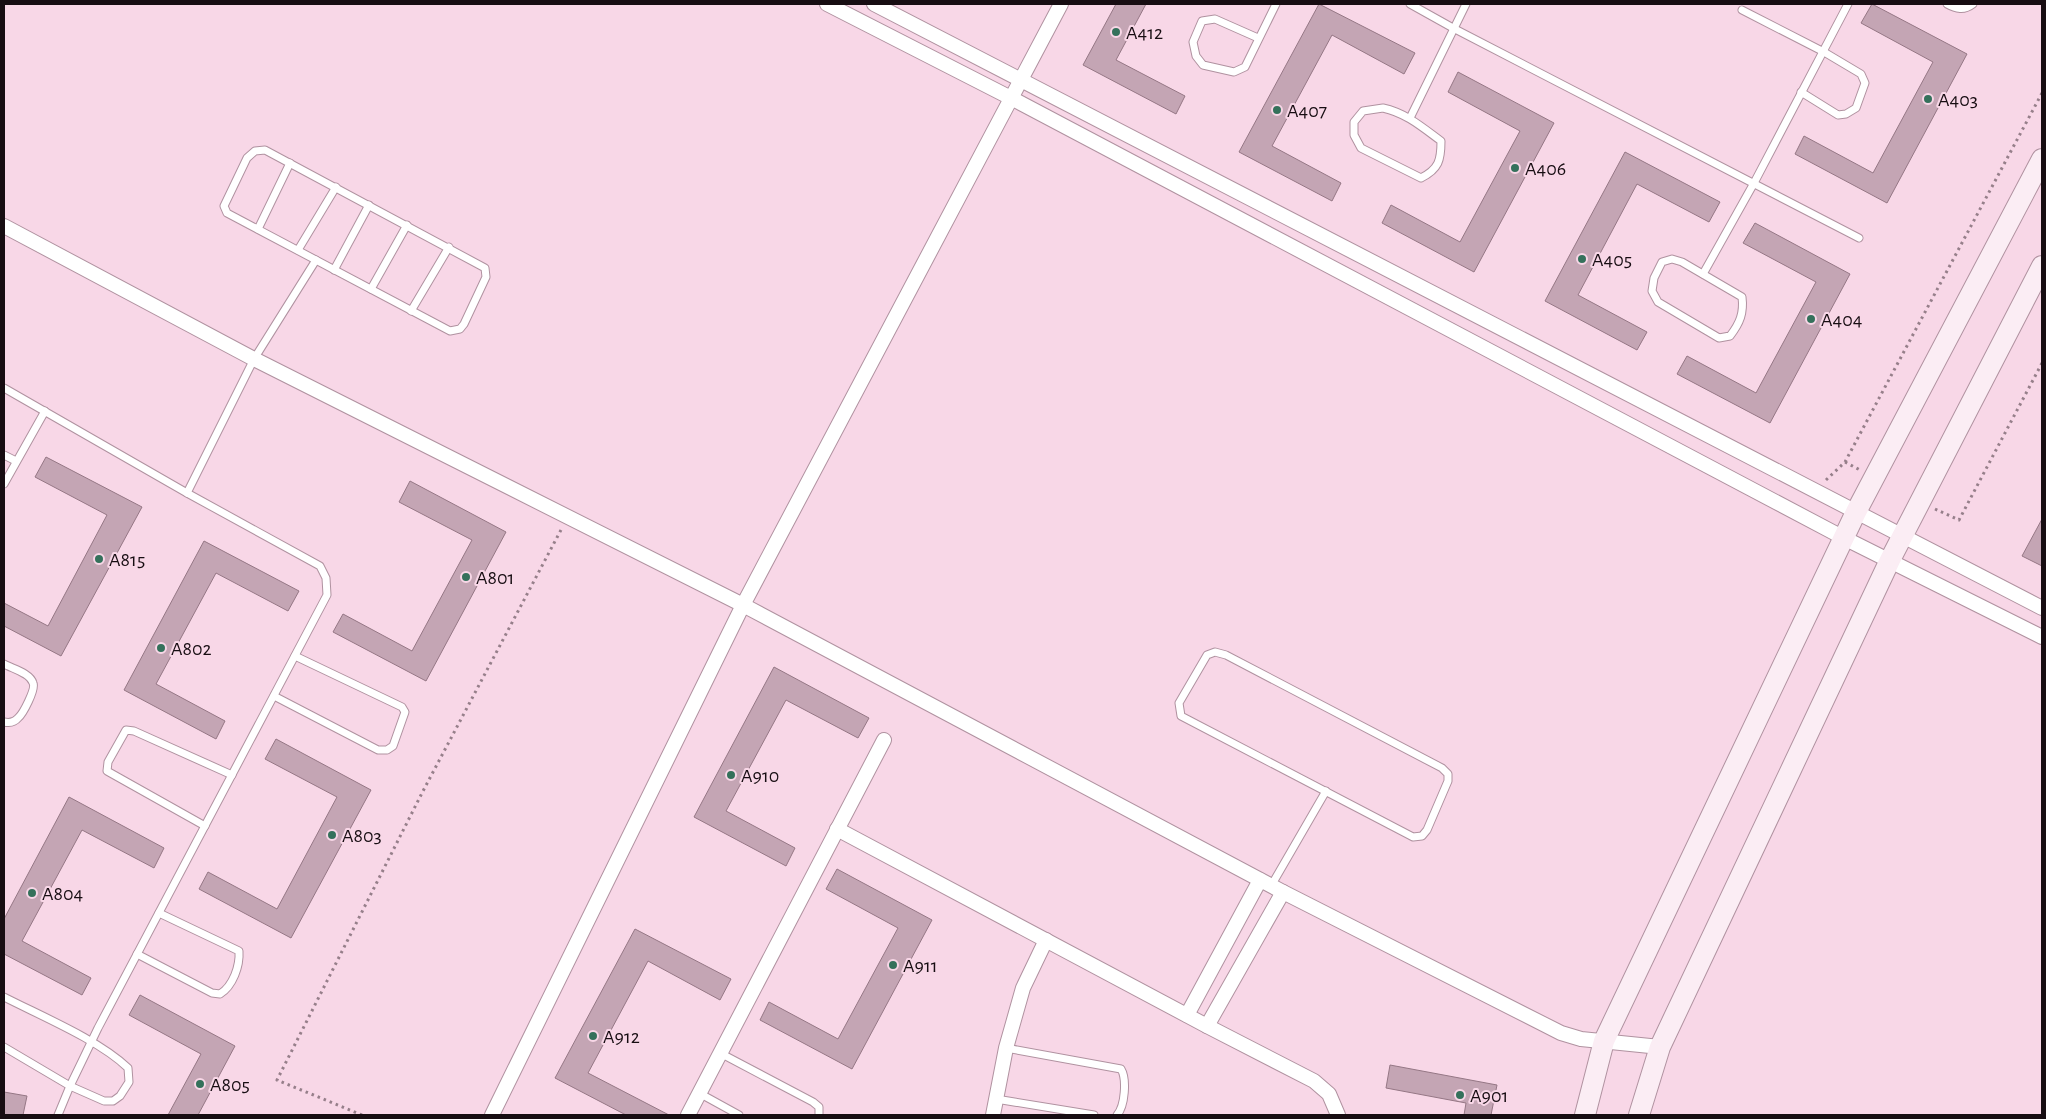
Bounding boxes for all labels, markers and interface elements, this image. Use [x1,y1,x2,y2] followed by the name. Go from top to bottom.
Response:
[1126,23,1163,43] place label: A412
[1110,26,1122,38] marker: A412
[1938,90,1978,110] place label: A403
[1922,93,1934,105] marker: A403
[1287,101,1327,121] place label: A407
[1271,104,1283,116] marker: A407
[1525,159,1566,179] place label: A406
[1509,162,1521,174] marker: A406
[1592,250,1632,270] place label: A405
[1576,253,1588,265] marker: A405
[1821,310,1862,330] place label: A404
[1805,313,1817,325] marker: A404
[109,550,145,570] place label: A815
[93,553,105,565] marker: A815
[476,568,514,588] place label: A801
[460,571,472,583] marker: A801
[171,639,212,659] place label: A802
[155,642,167,654] marker: A802
[741,766,779,786] place label: A910
[725,769,737,781] marker: A910
[342,826,382,846] place label: A803
[326,829,338,841] marker: A803
[42,884,83,904] place label: A804
[26,887,38,899] marker: A804
[903,956,938,976] place label: A911
[887,959,899,971] marker: A911
[603,1027,640,1047] place label: A912
[587,1030,599,1042] marker: A912
[210,1075,250,1095] place label: A805
[194,1078,206,1090] marker: A805
[1470,1086,1508,1106] place label: A901
[1454,1089,1466,1101] marker: A901

